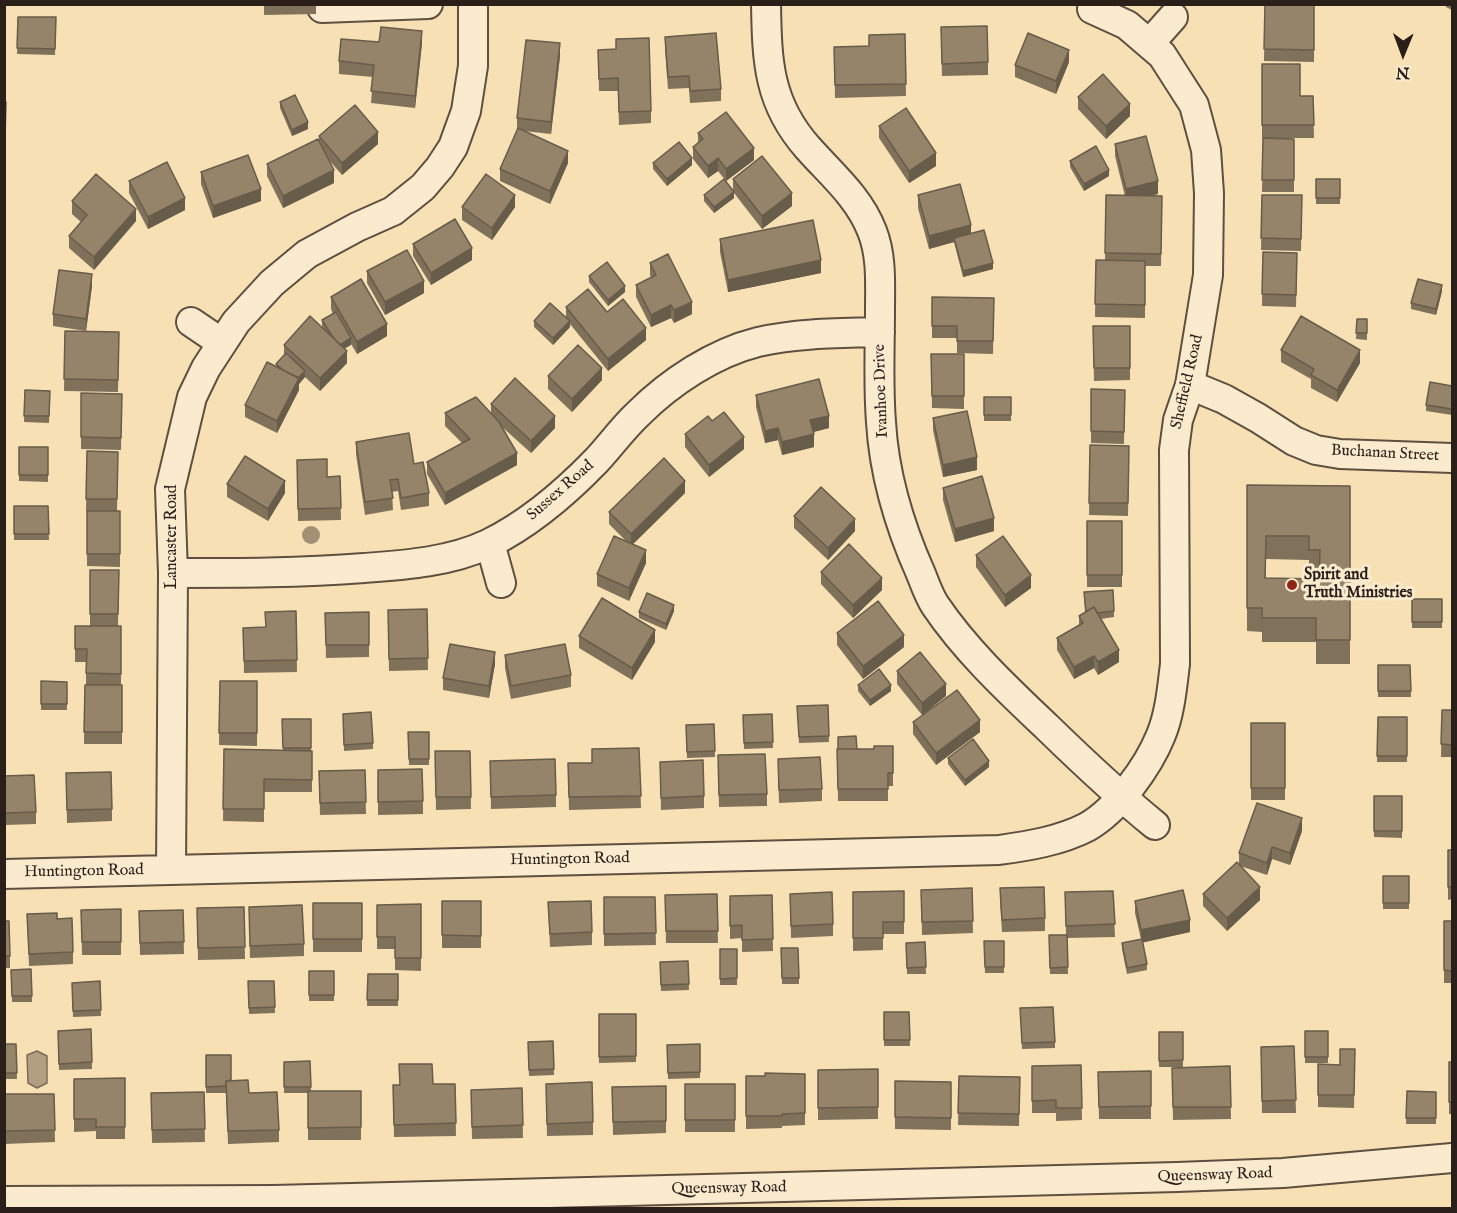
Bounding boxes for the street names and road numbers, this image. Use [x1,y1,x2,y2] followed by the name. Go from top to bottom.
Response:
[1168,333,1208,431] street label: Sheffield Road
[871,344,893,438] street label: Ivanhoe Drive
[1330,442,1440,466] street label: Buchanan Street
[524,457,598,525] street label: Sussex Road
[163,485,183,589] street label: Lancaster Road
[510,849,630,871] street label: Huntington Road
[24,861,144,883] street label: Huntington Road
[1157,1164,1273,1188] street label: Queensway Road
[671,1178,787,1200] street label: Queensway Road

